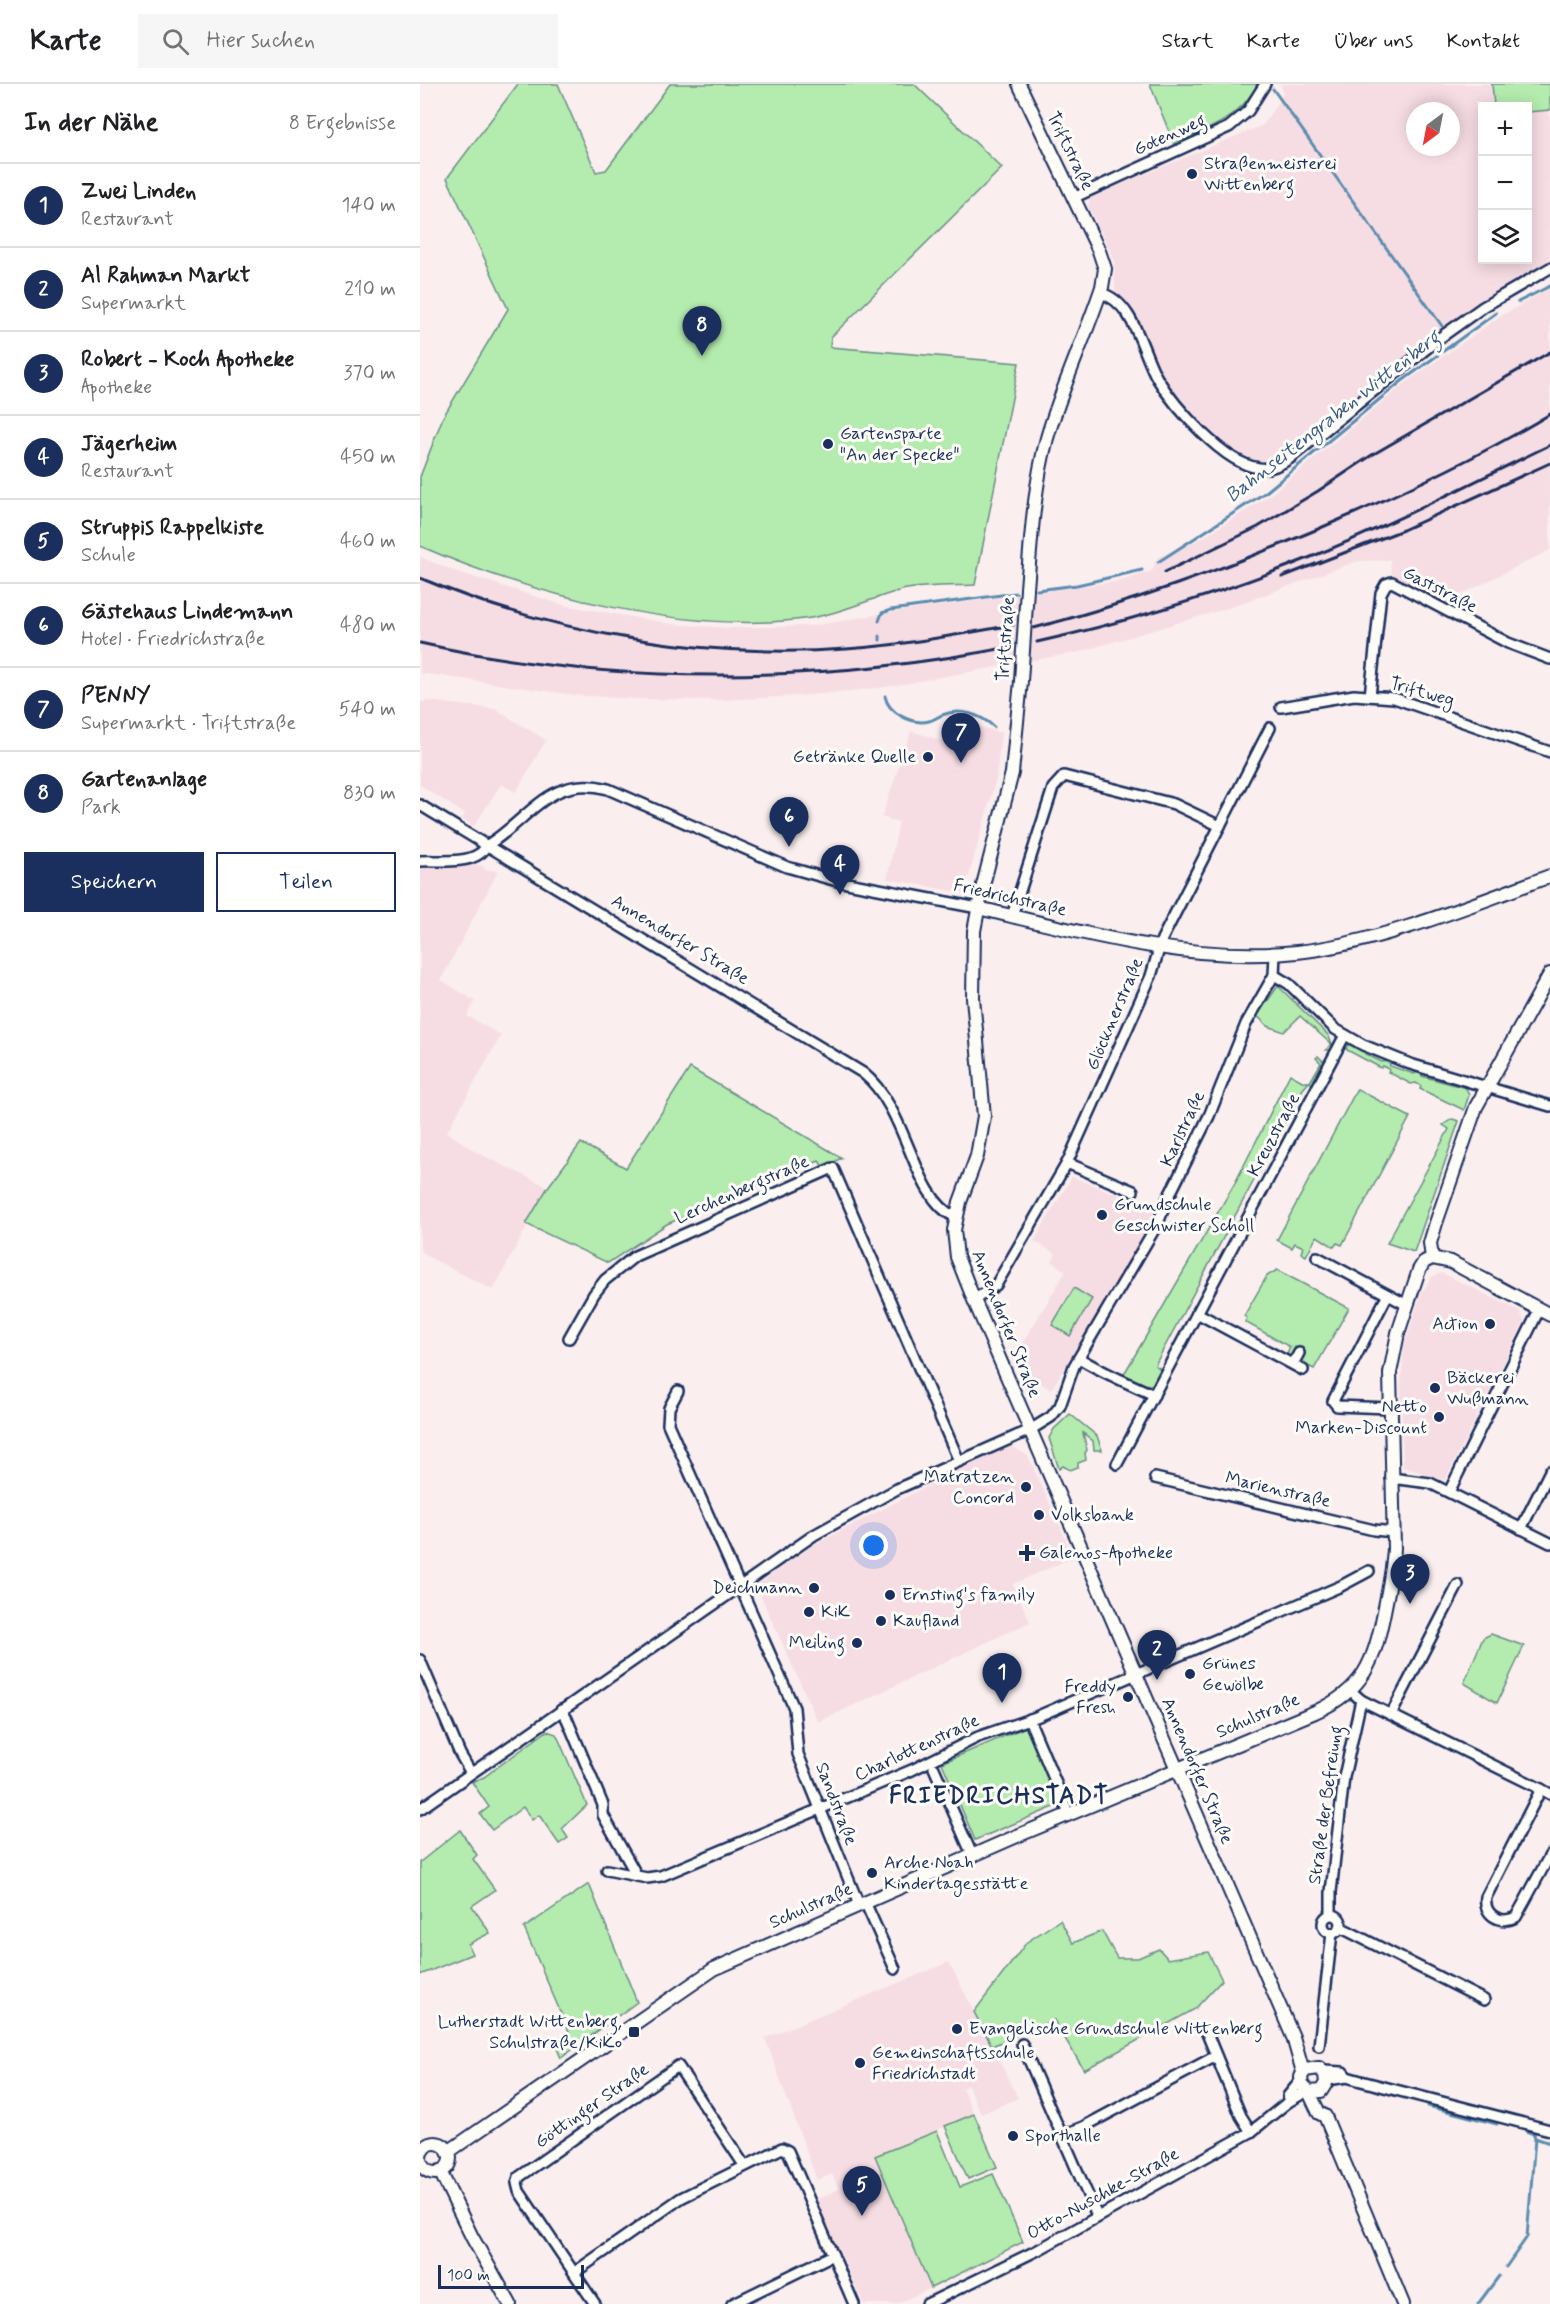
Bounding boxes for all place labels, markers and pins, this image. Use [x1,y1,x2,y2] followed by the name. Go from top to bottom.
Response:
[1204,152,1337,199] place label: Straßenmeisterei Wittenberg
[1185,167,1199,181] marker: Straßenmeisterei Wittenberg
[682,306,722,356] pin: 8
[840,422,959,467] place label: Gartensparte "An der Specke"
[821,437,835,451] marker: Gartensparte "An der Specke"
[942,714,980,763] pin: 7
[793,745,916,769] place label: Getränke Quelle
[921,750,935,764] marker: Getränke Quelle
[770,798,808,847] pin: 6
[820,846,860,895] pin: 4
[1114,1193,1254,1238] place label: Grundschule Geschwister Scholl
[1095,1208,1109,1222] marker: Grundschule Geschwister Scholl
[1432,1312,1478,1336] place label: Action
[1483,1317,1497,1331] marker: Action
[1447,1366,1529,1411] place label: Bäckerei Wußmann
[1428,1381,1442,1395] marker: Bäckerei Wußmann
[1295,1395,1427,1440] place label: Netto Marken-Discount
[1432,1410,1446,1424] marker: Netto Marken-Discount
[924,1465,1014,1510] place label: Matratzen Concord
[1019,1480,1033,1494] marker: Matratzen Concord
[1051,1503,1134,1527] place label: Volksbank
[1032,1508,1046,1522] marker: Volksbank
[1039,1541,1173,1566] place label: Galenos-Apotheke
[1020,1546,1034,1560] marker: Galenos-Apotheke
[1390,1554,1430,1604] pin: 3
[712,1576,802,1600] place label: Deichmann
[807,1581,821,1595] marker: Deichmann
[902,1583,1035,1609] place label: Ernsting's family
[883,1588,897,1602] marker: Ernsting's family
[821,1600,850,1624] place label: KiK
[802,1605,816,1619] marker: KiK
[893,1609,959,1633] place label: Kaufland
[874,1614,888,1628] marker: Kaufland
[1138,1630,1176,1680] pin: 2
[789,1631,845,1657] place label: Meiling
[850,1636,864,1650] marker: Meiling
[1202,1652,1264,1697] place label: Grünes Gewölbe
[982,1654,1022,1703] pin: 1
[1183,1667,1197,1681] marker: Grünes Gewölbe
[1064,1675,1116,1720] place label: Freddy Fresh
[1121,1690,1135,1704] marker: Freddy Fresh
[884,1851,1028,1897] place label: Arche Noah Kindertagesstätte
[865,1866,879,1880] marker: Arche Noah Kindertagesstätte
[438,2010,622,2055] place label: Lutherstadt Wittenberg, Schulstraße/KiKo
[969,2017,1263,2043] place label: Evangelische Grundschule Wittenberg
[950,2022,964,2036] marker: Evangelische Grundschule Wittenberg
[627,2025,641,2039] marker: Lutherstadt Wittenberg, Schulstraße/KiKo
[872,2041,1035,2086] place label: Gemeinschaftsschule Friedrichstadt
[853,2056,867,2070] marker: Gemeinschaftsschule Friedrichstadt
[1025,2124,1101,2148] place label: Sporthalle
[1006,2129,1020,2143] marker: Sporthalle
[842,2166,882,2216] pin: 5

